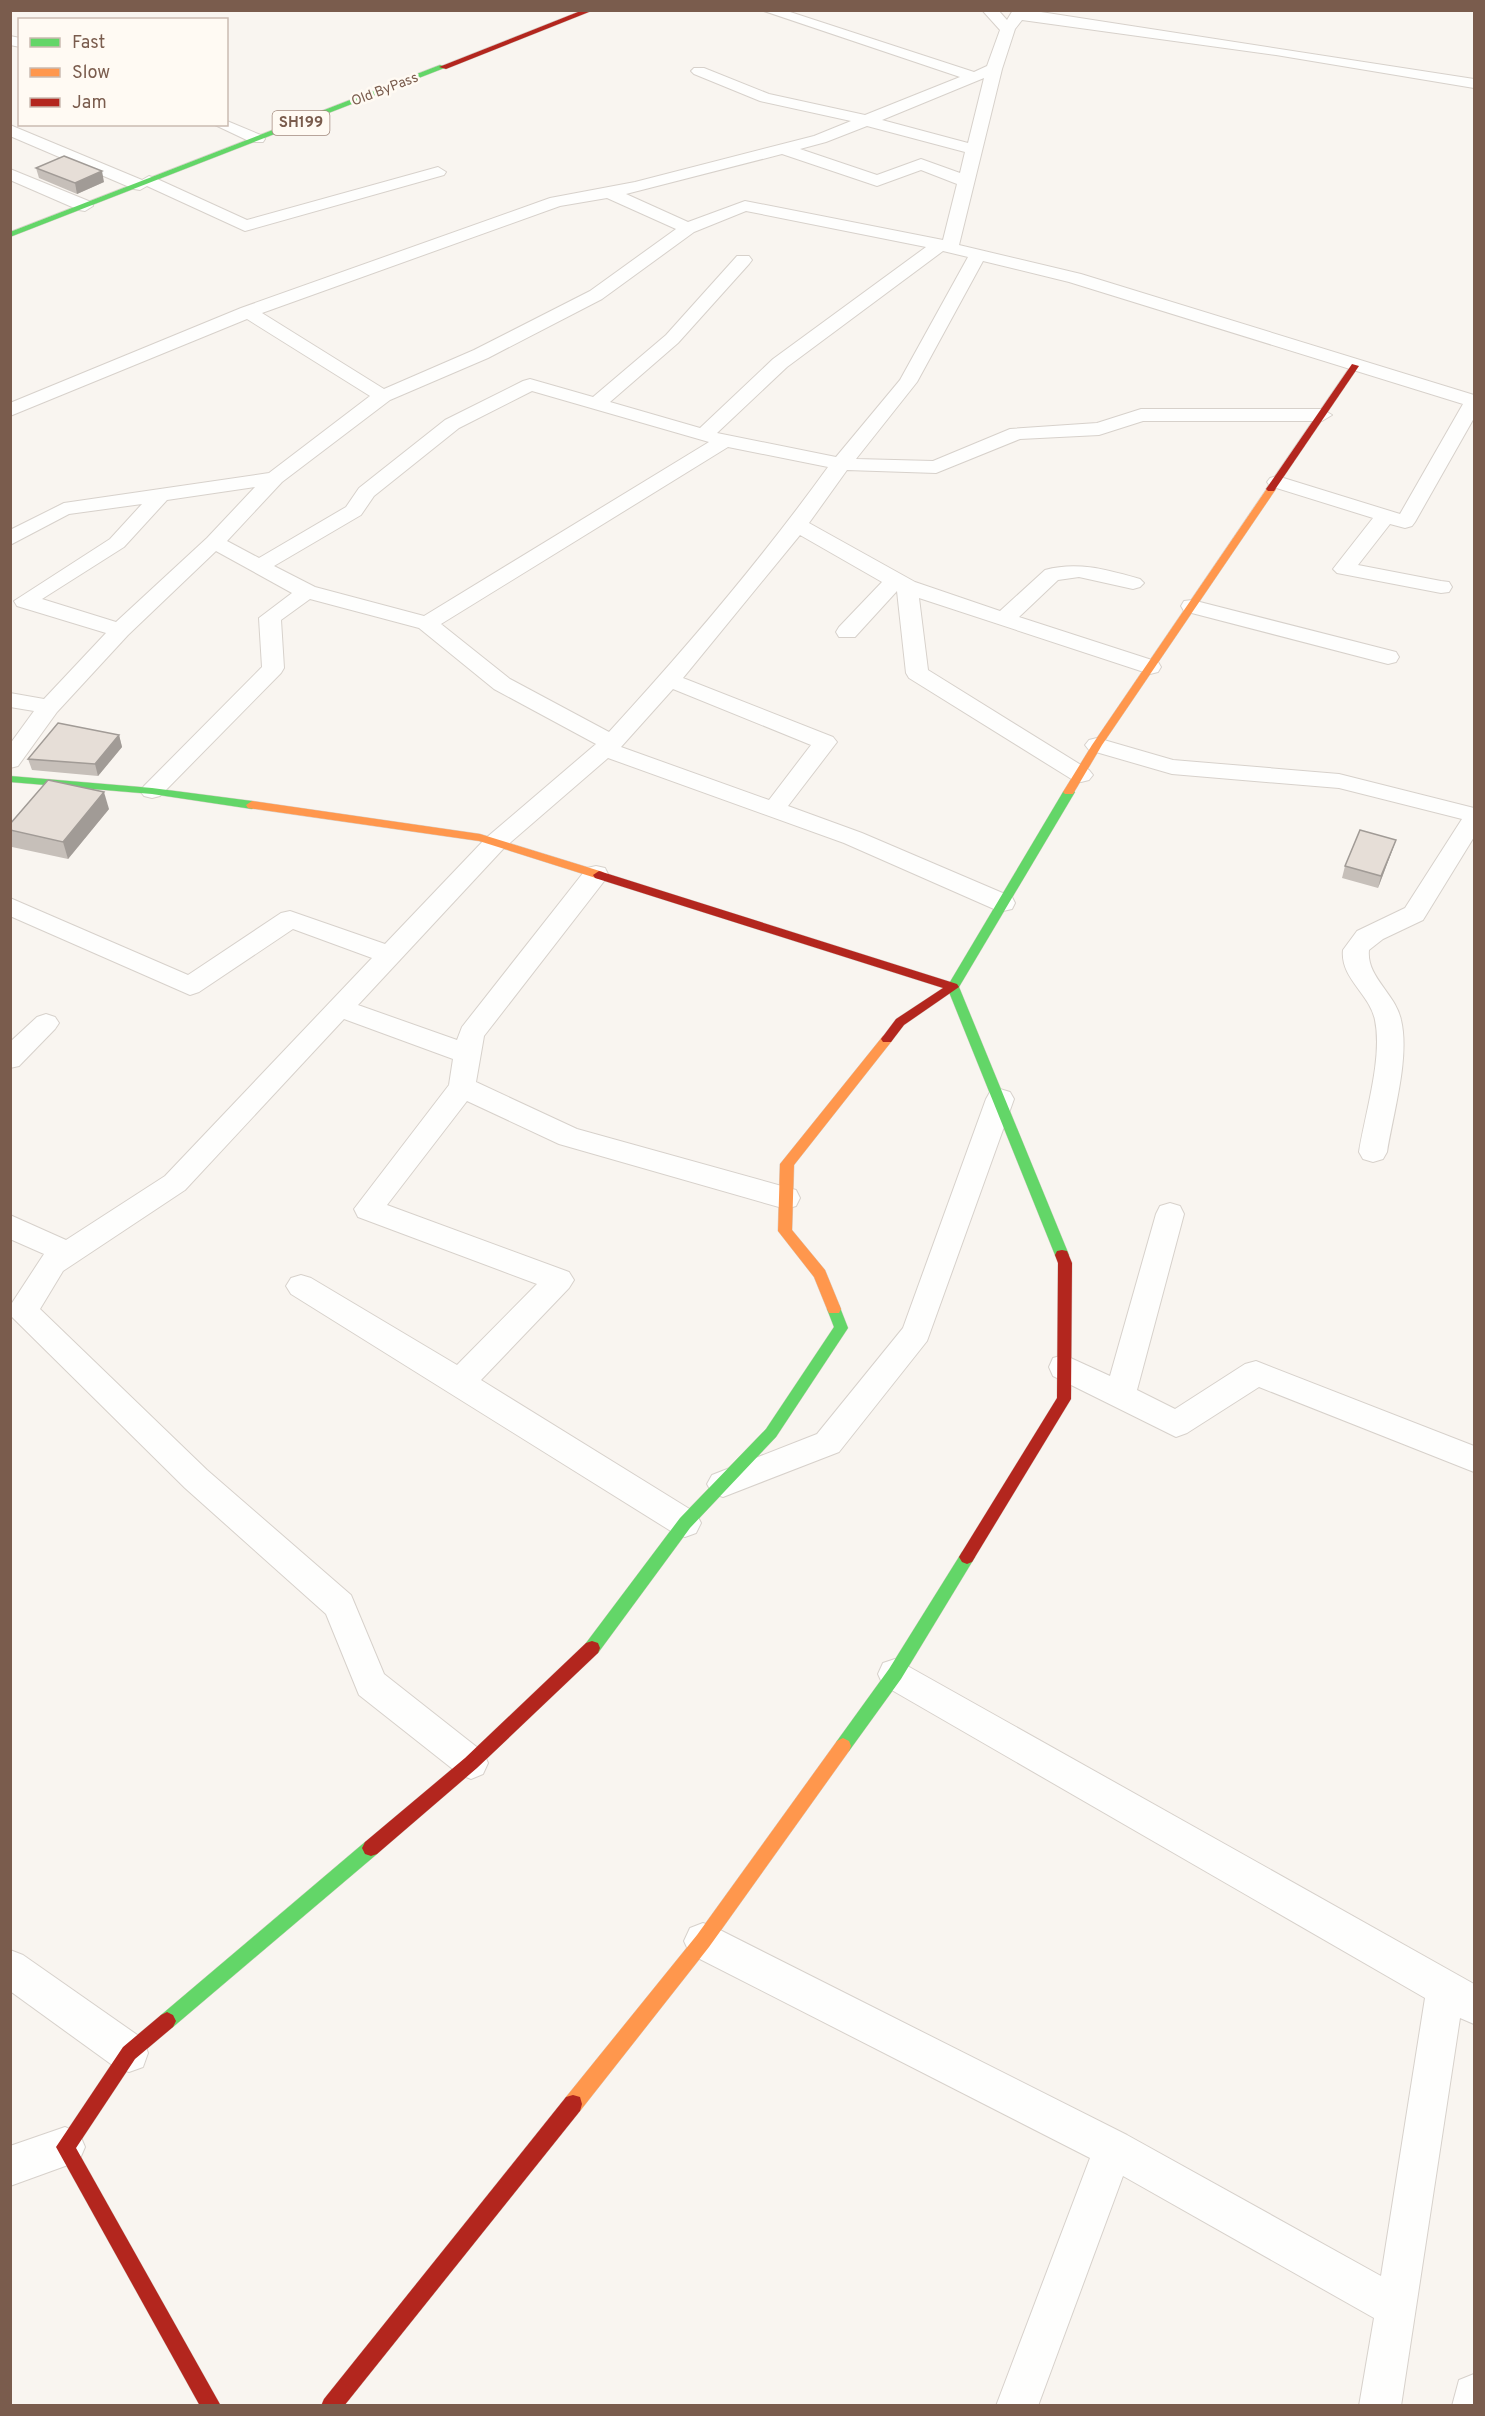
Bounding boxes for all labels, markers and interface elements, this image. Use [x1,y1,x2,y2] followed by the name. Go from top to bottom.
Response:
[18,18,228,126] legend
[72,32,105,55] text: Fast
[72,62,110,85] text: Slow
[349,69,421,111] street label: Old ByPass
[72,92,107,115] text: Jam
[272,111,330,135] road number: SH199

